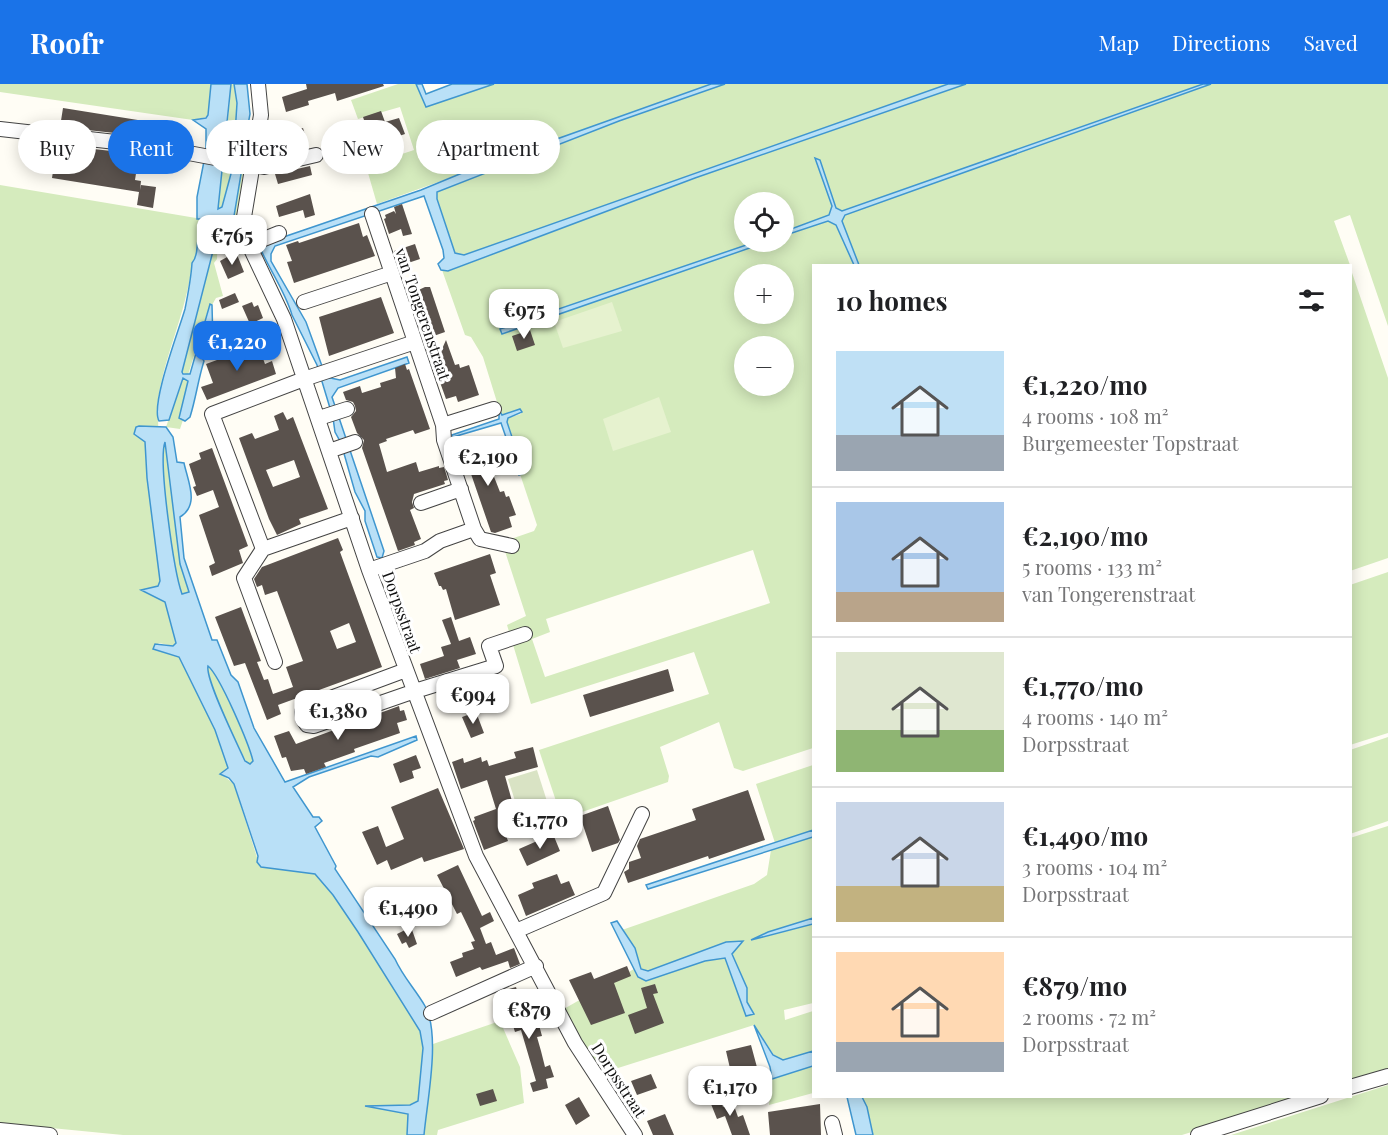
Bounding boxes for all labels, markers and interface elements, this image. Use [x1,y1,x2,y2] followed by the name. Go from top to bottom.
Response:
[30,24,104,61] text: Roofr
[1098,28,1139,56] text: Map
[1172,28,1270,56] text: Directions
[1303,28,1358,56] text: Saved
[18,120,96,174] chip: Buy
[108,120,194,174] chip: Rent
[206,120,309,174] chip: Filters
[321,120,404,174] chip: New
[416,120,560,174] chip: Apartment
[734,192,794,396] map controls
[734,192,794,252] button: locate
[196,215,268,266] pin: €765
[211,221,253,248] text: €765
[391,244,456,383] street label: van Tongerenstraat
[734,264,794,324] button: +
[836,283,948,318] text: 10 homes
[1295,284,1328,317] icon: filters
[488,289,560,340] pin: €975
[503,295,545,322] text: €975
[188,321,286,372] pin: €1,220
[207,327,267,354] text: €1,220
[734,336,794,396] button: −
[1022,367,1147,402] text: €1,220/mo
[884,375,956,447] icon: home
[1022,402,1169,429] text: 4 rooms · 108 m²
[1022,429,1239,456] text: Burgemeester Topstraat
[439,436,537,487] pin: €2,190
[458,442,518,469] text: €2,190
[1022,518,1148,553] text: €2,190/mo
[884,526,956,598] icon: home
[1022,553,1162,580] text: 5 rooms · 133 m²
[378,568,427,656] street label: Dorpsstraat
[1022,580,1195,607] text: van Tongerenstraat
[1022,668,1143,703] text: €1,770/mo
[437,674,509,725] pin: €994
[884,676,956,748] icon: home
[450,680,496,707] text: €994
[289,690,387,741] pin: €1,380
[308,696,368,723] text: €1,380
[1022,703,1168,730] text: 4 rooms · 140 m²
[1022,730,1129,757] text: Dorpsstraat
[491,799,589,850] pin: €1,770
[512,805,568,832] text: €1,770
[1022,818,1148,853] text: €1,490/mo
[884,826,956,898] icon: home
[1022,853,1167,880] text: 3 rooms · 104 m²
[1022,880,1129,907] text: Dorpsstraat
[359,887,457,938] pin: €1,490
[378,893,438,920] text: €1,490
[1022,968,1127,1003] text: €879/mo
[884,976,956,1048] icon: home
[493,989,565,1040] pin: €879
[507,995,551,1022] text: €879
[1022,1003,1156,1030] text: 2 rooms · 72 m²
[1022,1030,1129,1057] text: Dorpsstraat
[587,1038,652,1122] street label: Dorpsstraat
[681,1066,779,1117] pin: €1,170
[702,1072,758,1099] text: €1,170

